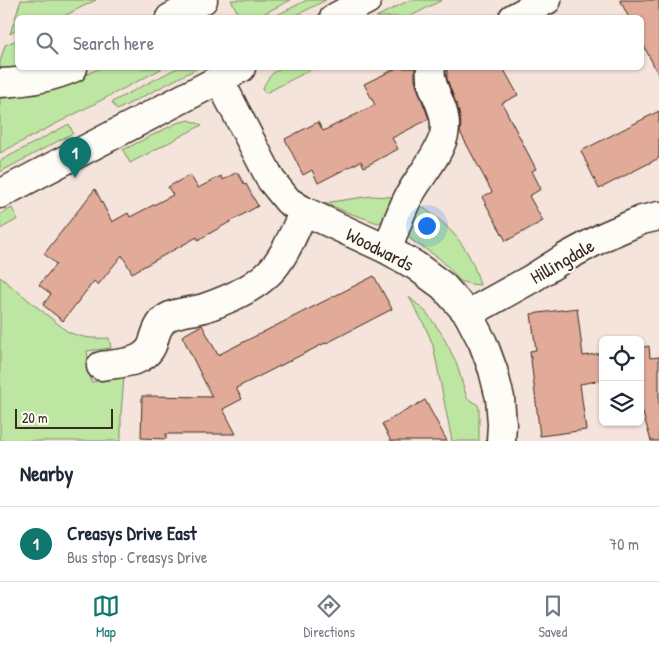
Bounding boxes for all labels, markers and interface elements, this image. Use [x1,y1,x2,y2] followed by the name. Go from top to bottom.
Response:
[15,15,644,70] search box
[33,29,61,57] icon: search
[73,30,154,56] text: Search here
[59,137,91,178] pin: 1
[414,213,440,239] your location
[342,221,418,277] street label: Woodwards
[525,232,599,290] street label: Hillingdale
[599,336,644,426] map controls
[599,336,644,381] button: locate
[599,381,644,426] button: layers
[15,406,112,429] scale bar
[22,408,48,427] text: 20 m
[20,459,73,488] text: Nearby
[67,520,197,546] text: Creasys Drive East
[33,533,39,555] text: 1
[609,533,639,555] text: 70 m
[67,546,207,568] text: Bus stop · Creasys Drive
[92,592,120,641] tab: Map
[303,592,355,641] tab: Directions
[539,592,567,641] tab: Saved

